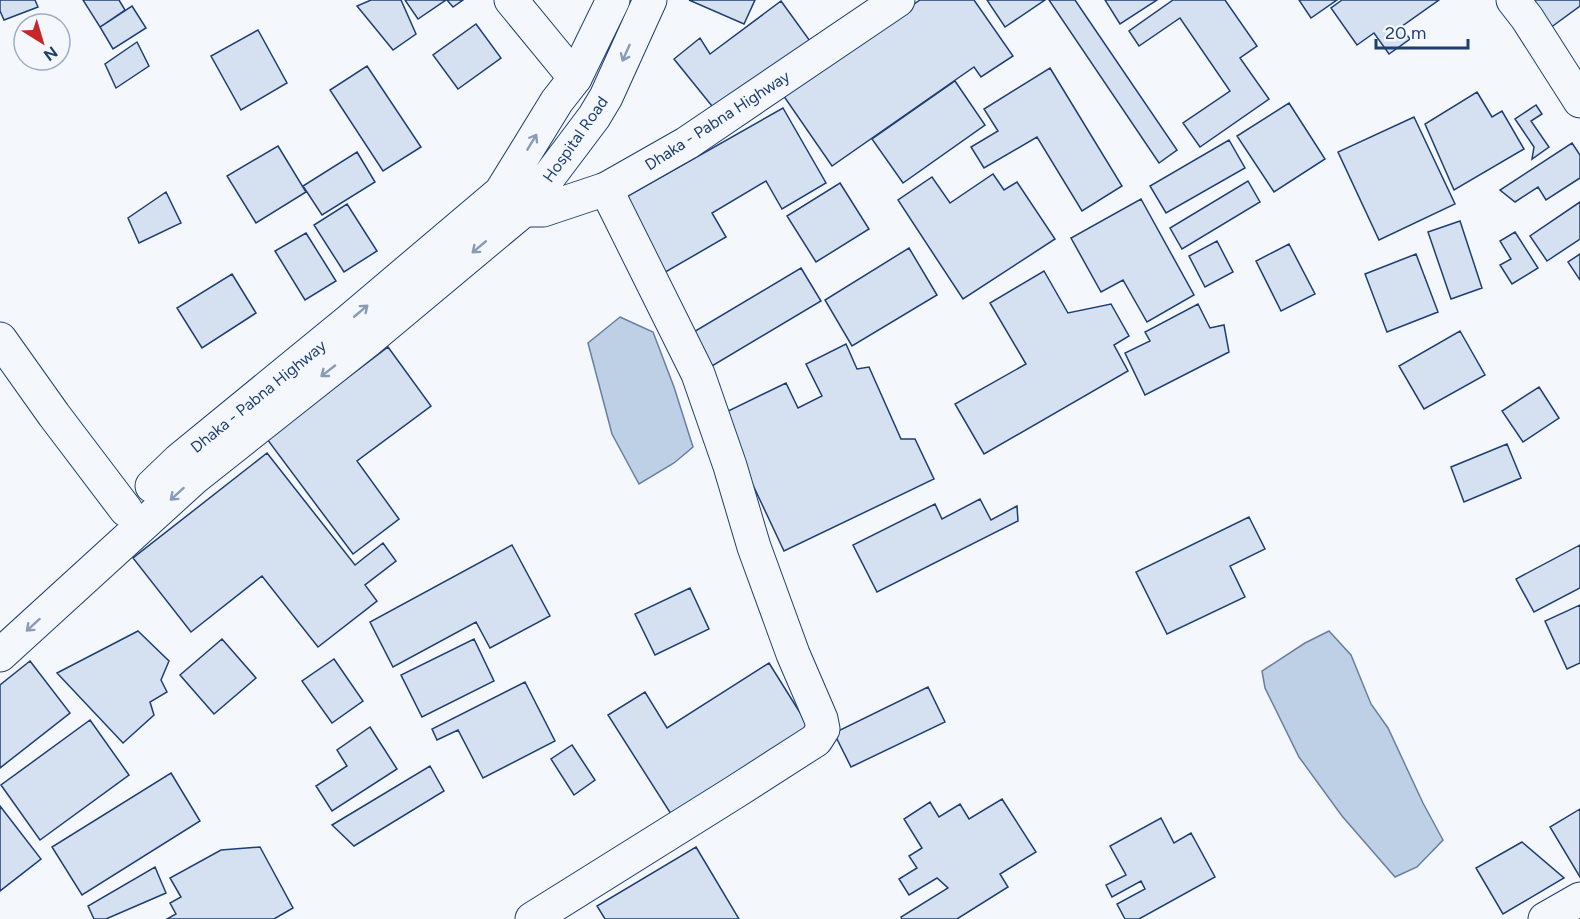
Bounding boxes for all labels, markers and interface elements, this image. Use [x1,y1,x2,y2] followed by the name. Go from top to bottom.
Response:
[12,12,72,72] north arrow
[1376,12,1468,50] scale bar
[1385,22,1426,44] text: 20 m
[40,42,61,65] text: N
[620,44,631,62] one-way arrow
[641,66,794,174] street label: Dhaka - Pabna Highway
[539,93,612,186] street label: Hospital Road
[526,134,538,151] one-way arrow
[472,240,487,254] one-way arrow
[353,304,368,318] one-way arrow
[187,336,330,457] street label: Dhaka - Pabna Highway
[321,365,337,378] one-way arrow
[169,487,184,501] one-way arrow
[25,618,40,632] one-way arrow

